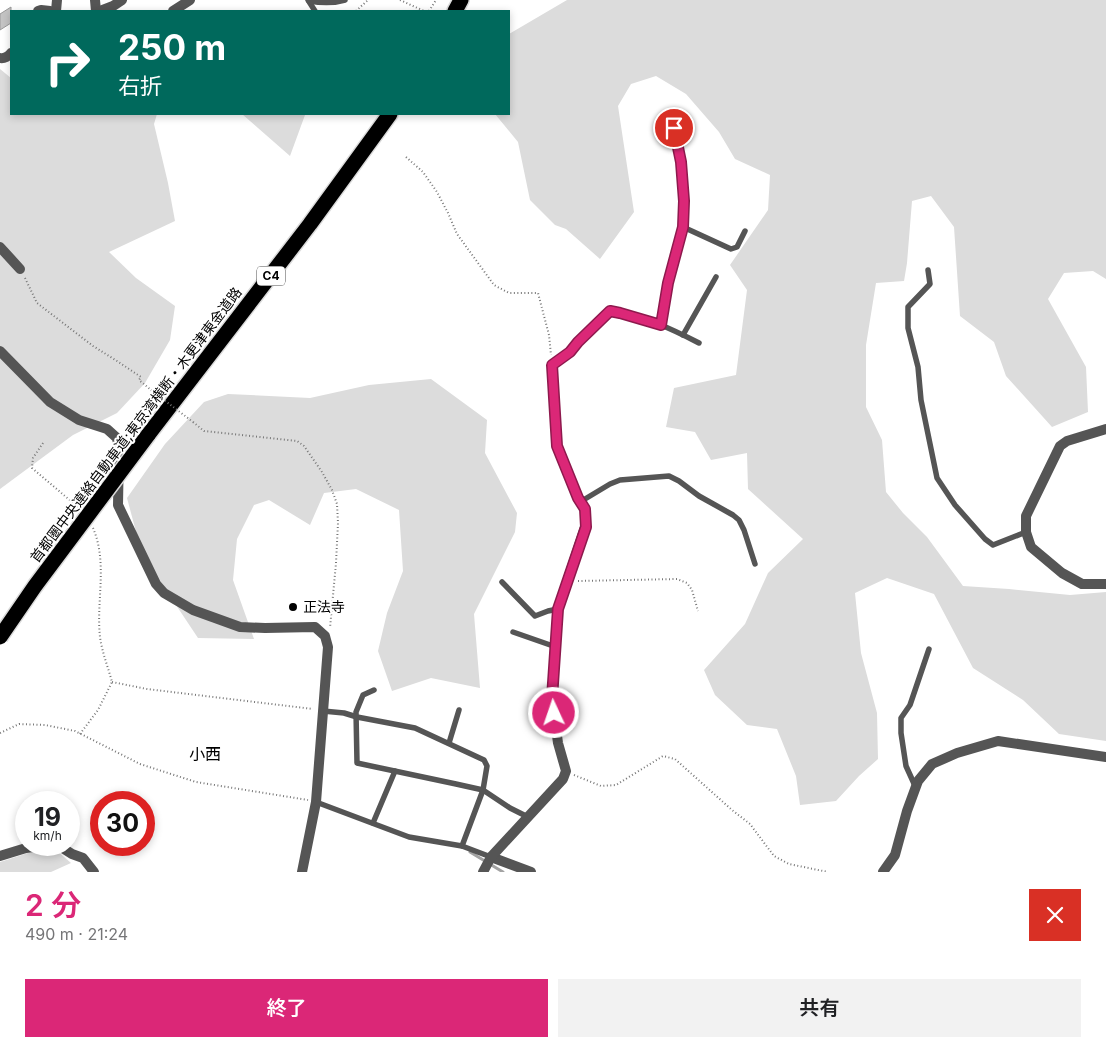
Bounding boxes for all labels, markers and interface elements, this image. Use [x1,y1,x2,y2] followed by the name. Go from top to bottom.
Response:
[118,26,226,68] text: 250 m
[35,30,100,95] icon: right
[118,73,162,99] text: 右折
[653,107,695,149] pin
[660,114,688,142] icon: arrive
[257,266,285,286] road number: C4
[26,284,245,566] street label: 首都圏中央連絡自動車道;東京湾横断・木更津東金道路
[303,598,345,615] place label: 正法寺
[287,601,299,613] marker: 正法寺
[527,686,579,738] position arrow
[189,744,221,764] district label: 小西
[90,791,155,856] speed limit sign: 30
[34,802,61,832] text: 19
[33,828,62,843] text: km/h
[25,887,81,923] text: 2 分
[1029,889,1081,941] button: close
[25,924,128,944] text: 490 m · 21:24
[25,979,548,1037] button: 終了
[558,979,1081,1037] button: 共有

